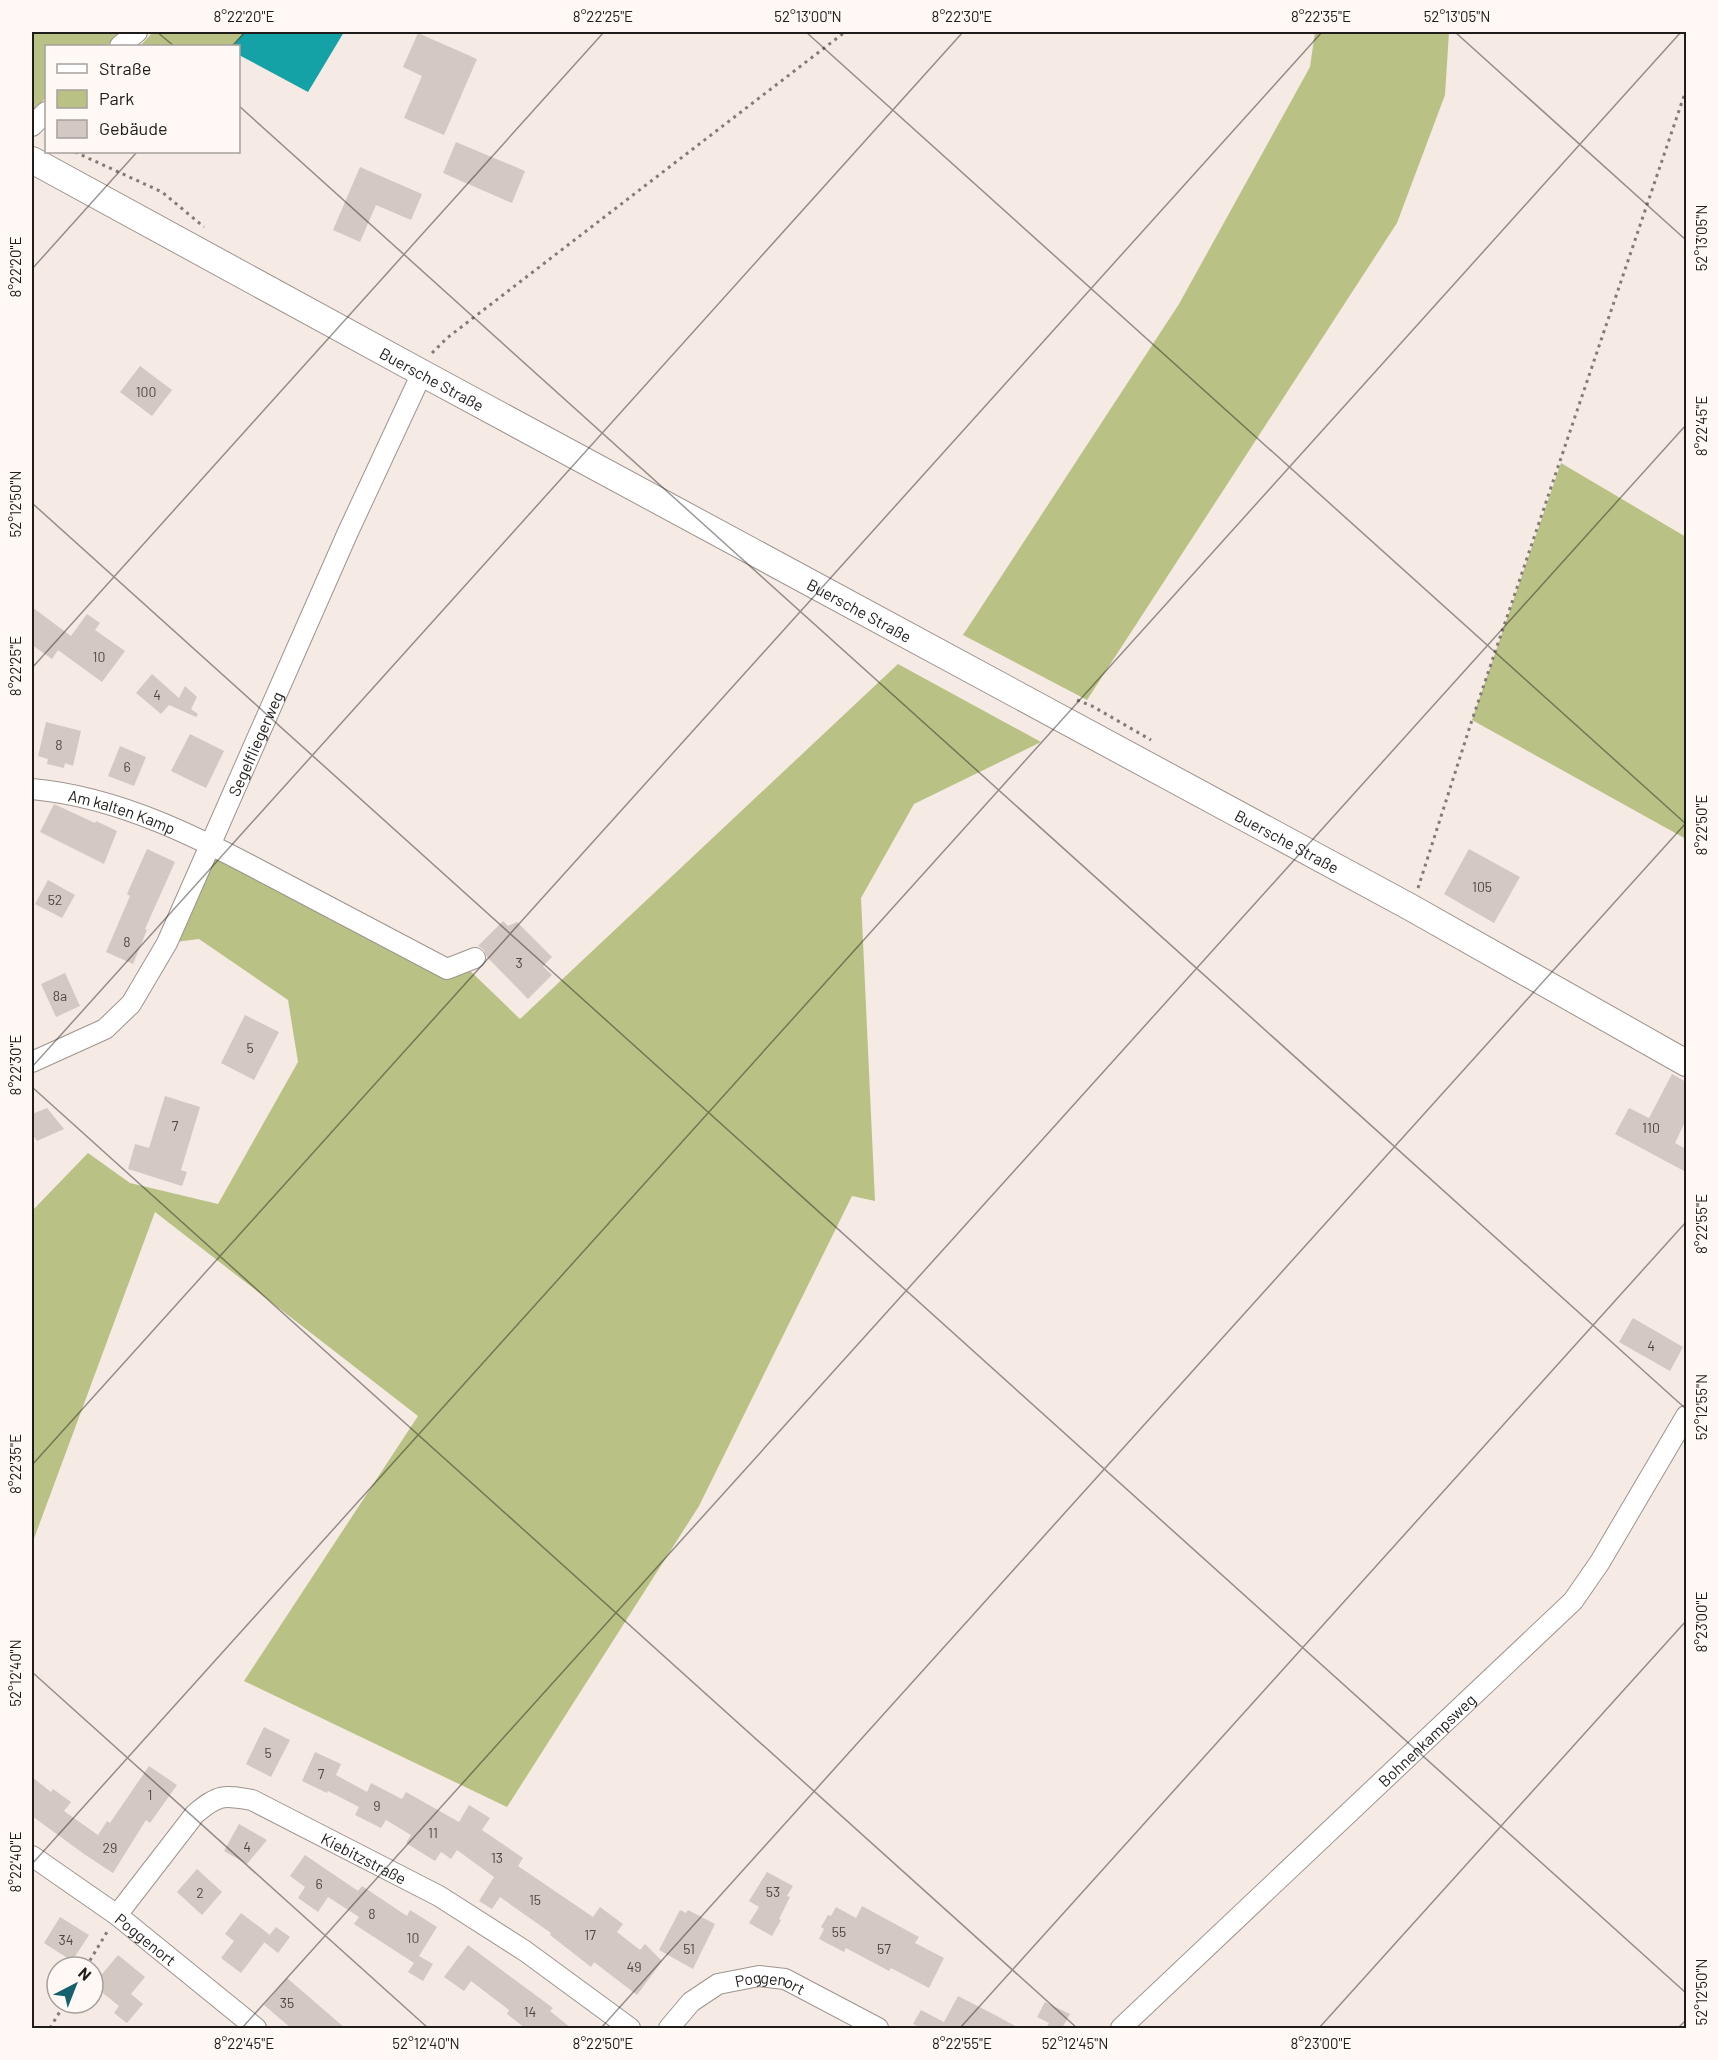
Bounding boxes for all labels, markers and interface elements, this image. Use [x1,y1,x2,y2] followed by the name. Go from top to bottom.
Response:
[213,7,275,25] text: 8°22'20"E
[573,7,633,25] text: 8°22'25"E
[774,7,842,25] text: 52°13'00"N
[932,7,992,25] text: 8°22'30"E
[1291,7,1351,25] text: 8°22'35"E
[1424,7,1490,25] text: 52°13'05"N
[45,45,240,153] legend
[99,57,151,79] text: Straße
[99,87,134,109] text: Park
[99,117,168,139] text: Gebäude
[1692,205,1710,271] text: 52°13'05"N
[6,236,24,298] text: 8°22'20"E
[377,343,488,414] street label: Buersche Straße
[136,383,156,400] house number: 100
[1692,396,1710,456] text: 8°22'45"E
[6,470,24,538] text: 52°12'50"N
[804,574,915,645] street label: Buersche Straße
[6,636,24,696] text: 8°22'25"E
[93,648,105,665] house number: 10
[153,686,161,703] house number: 4
[224,688,286,799] street label: Segelfliegerweg
[55,736,63,753] house number: 8
[123,758,131,775] house number: 6
[67,785,179,837] street label: Am kalten Kamp
[1692,795,1710,855] text: 8°22'50"E
[1232,805,1343,877] street label: Buersche Straße
[1472,878,1492,895] house number: 105
[48,891,62,908] house number: 52
[123,933,131,950] house number: 8
[515,954,523,971] house number: 3
[53,987,67,1004] house number: 8a
[6,1035,24,1095] text: 8°22'30"E
[246,1039,254,1056] house number: 5
[172,1117,179,1134] house number: 7
[1642,1119,1660,1136] house number: 110
[1692,1194,1710,1254] text: 8°22'55"E
[1647,1337,1655,1354] house number: 4
[1692,1374,1710,1440] text: 52°12'55"N
[6,1434,24,1494] text: 8°22'35"E
[1692,1591,1710,1653] text: 8°23'00"E
[6,1639,24,1707] text: 52°12'40"N
[1374,1689,1479,1790] street label: Bohnenkampsweg
[264,1744,272,1761] house number: 5
[318,1765,325,1782] house number: 7
[148,1786,152,1803] house number: 1
[373,1797,381,1814] house number: 9
[428,1824,438,1841] house number: 11
[318,1828,410,1887] street label: Kiebitzstraße
[6,1831,24,1893] text: 8°22'40"E
[243,1838,251,1855] house number: 4
[103,1839,117,1856] house number: 29
[491,1849,503,1866] house number: 13
[315,1875,323,1892] house number: 6
[766,1883,780,1900] house number: 53
[196,1884,204,1901] house number: 2
[529,1891,541,1908] house number: 15
[368,1905,376,1922] house number: 8
[112,1908,180,1969] street label: Poggenort
[832,1923,846,1940] house number: 55
[584,1926,596,1943] house number: 17
[407,1929,419,1946] house number: 10
[59,1931,73,1948] house number: 34
[683,1940,695,1957] house number: 51
[877,1940,891,1957] house number: 57
[45,1955,105,2015] north arrow
[626,1958,642,1975] house number: 49
[1692,1958,1710,2026] text: 52°12'50"N
[75,1963,96,1984] text: N
[733,1966,809,1998] street label: Poggenort
[280,1994,294,2011] house number: 35
[524,2003,536,2020] house number: 14
[214,2034,274,2052] text: 8°22'45"E
[392,2034,460,2052] text: 52°12'40"N
[573,2034,633,2052] text: 8°22'50"E
[932,2034,992,2052] text: 8°22'55"E
[1042,2034,1108,2052] text: 52°12'45"N
[1290,2034,1352,2052] text: 8°23'00"E

